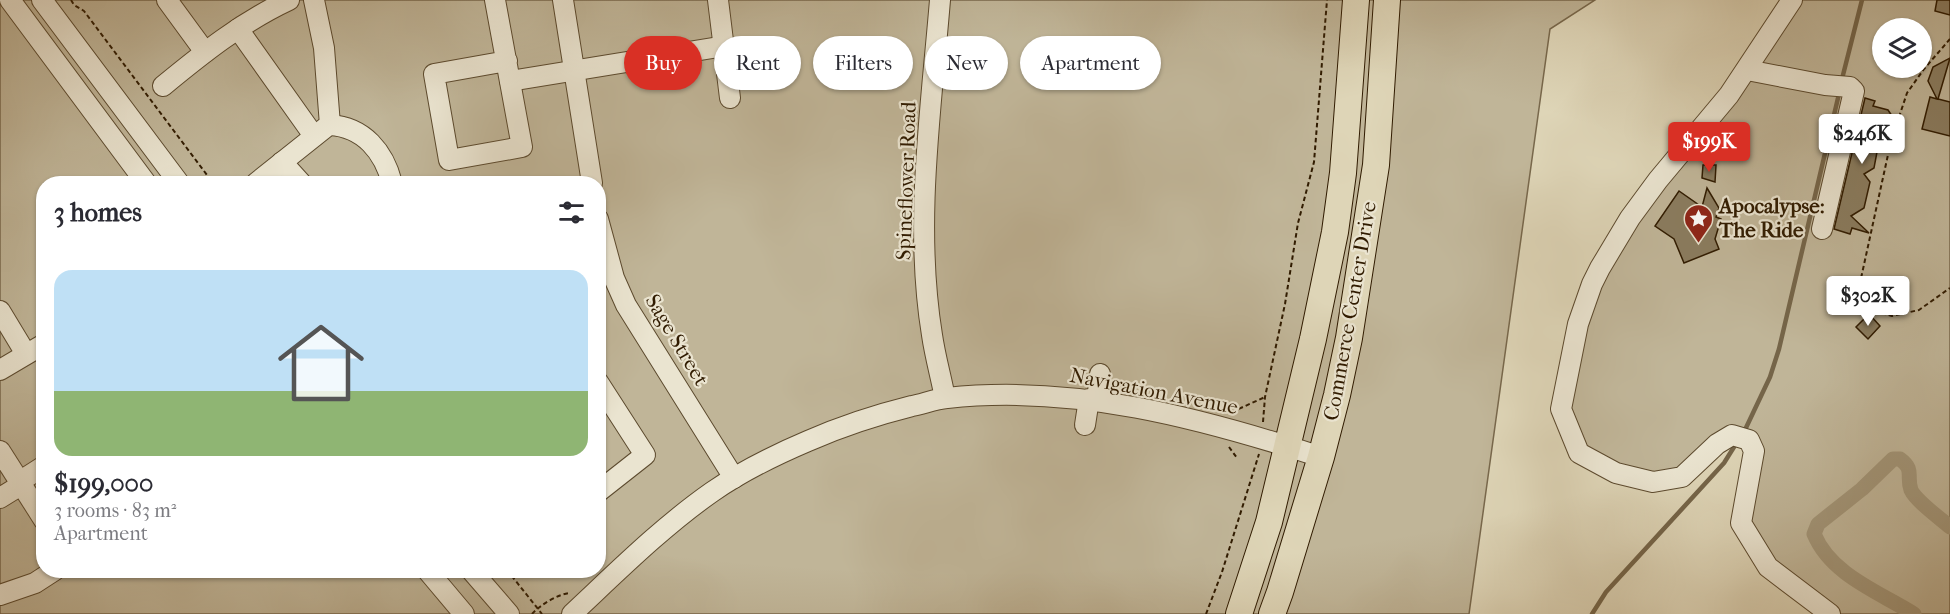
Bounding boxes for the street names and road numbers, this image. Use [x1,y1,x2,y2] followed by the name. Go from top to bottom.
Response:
[891,101,921,261] street label: Spineflower Road
[1319,200,1381,422] street label: Commerce Center Drive
[640,290,714,390] street label: Sage Street
[1068,363,1240,419] street label: Navigation Avenue

